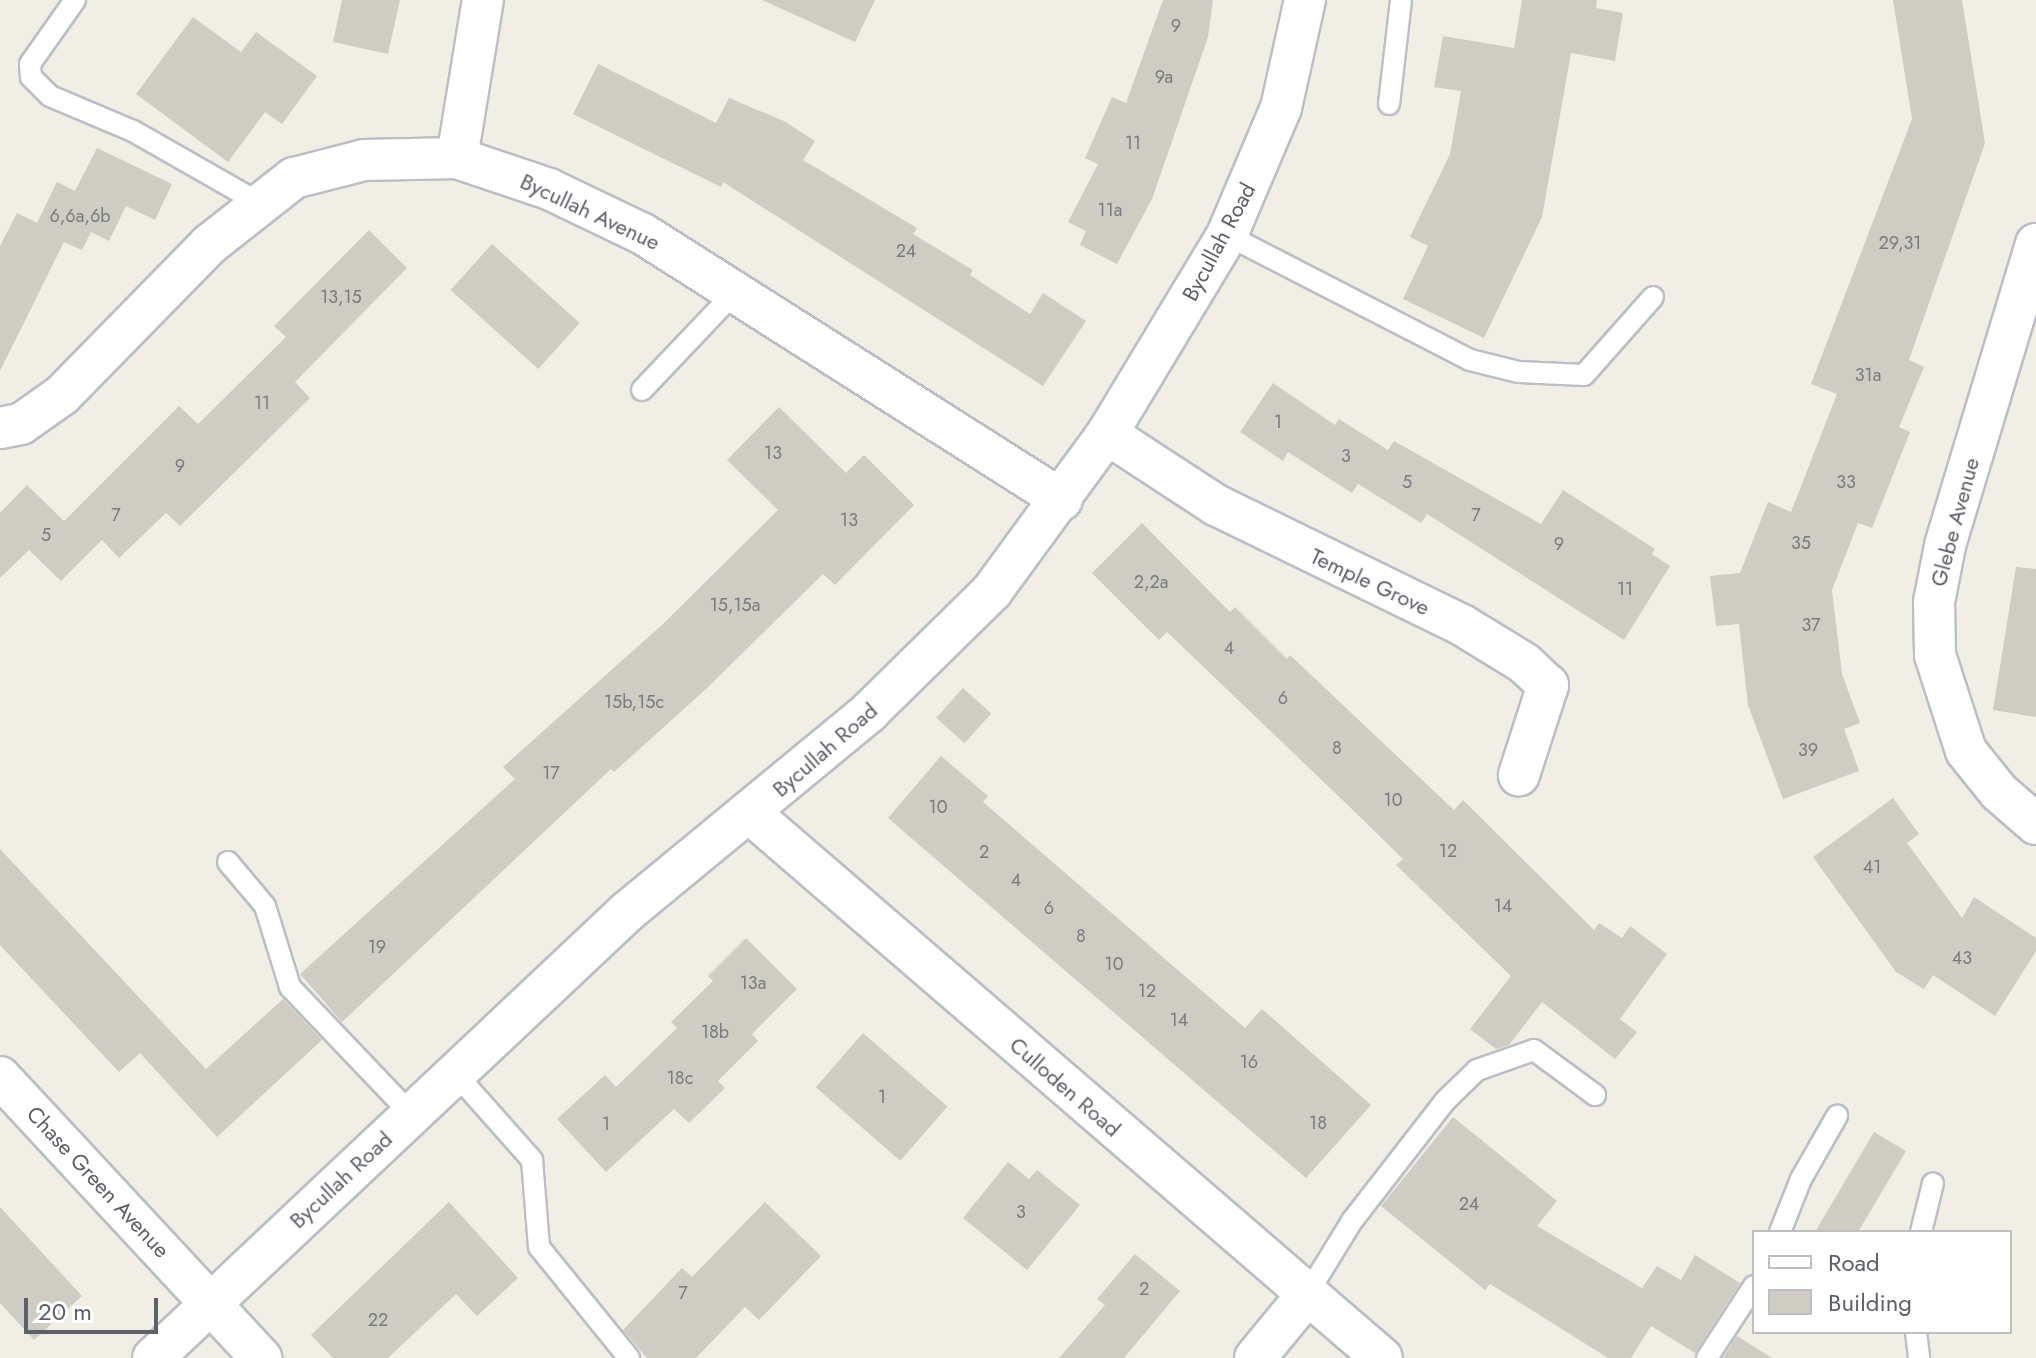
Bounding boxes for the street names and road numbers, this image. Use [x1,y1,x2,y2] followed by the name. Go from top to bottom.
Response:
[516,168,664,256] street label: Bycullah Avenue
[1177,178,1261,306] street label: Bycullah Road
[1925,455,1985,589] street label: Glebe Avenue
[1306,543,1434,621] street label: Temple Grove
[767,697,883,803] street label: Bycullah Road
[1004,1032,1126,1142] street label: Culloden Road
[21,1101,175,1263] street label: Chase Green Avenue
[284,1126,398,1234] street label: Bycullah Road

